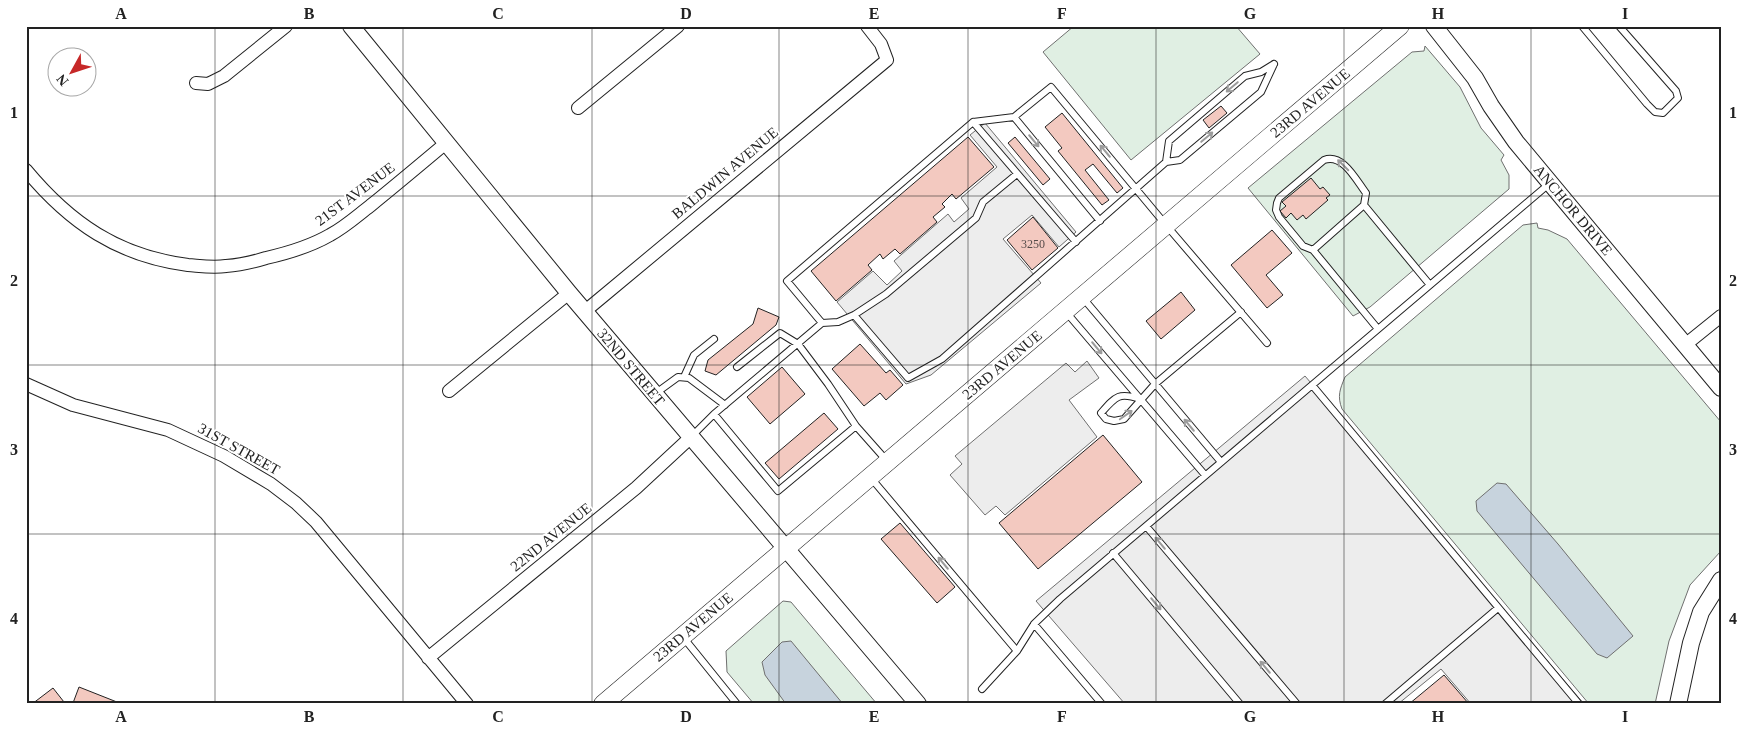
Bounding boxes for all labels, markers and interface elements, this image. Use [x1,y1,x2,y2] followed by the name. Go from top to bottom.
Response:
[115,5,127,22] text: A
[304,5,315,22] text: B
[492,5,504,22] text: C
[680,5,692,22] text: D
[869,5,879,22] text: E
[1057,5,1067,22] text: F
[1244,5,1257,22] text: G
[1432,5,1445,22] text: H
[1622,5,1628,22] text: I
[48,48,98,98] north arrow
[1267,65,1353,141] street label: 23RD AVENUE
[53,71,71,89] text: N
[1225,82,1238,93] one-way arrow
[10,104,18,121] text: 1
[1729,104,1737,121] text: 1
[669,124,781,222] street label: BALDWIN AVENUE
[1200,132,1213,143] one-way arrow
[1028,134,1039,147] one-way arrow
[1099,145,1110,158] one-way arrow
[312,159,398,229] street label: 21ST AVENUE
[1337,159,1349,172] one-way arrow
[1531,162,1615,258] street label: ANCHOR DRIVE
[1021,237,1045,251] house number: 3250
[10,272,18,289] text: 2
[1729,272,1737,289] text: 2
[594,325,668,409] street label: 32ND STREET
[959,327,1045,403] street label: 23RD AVENUE
[1092,341,1103,354] one-way arrow
[1119,410,1133,420] one-way arrow
[1184,418,1195,431] one-way arrow
[195,420,283,478] street label: 31ST STREET
[10,441,18,458] text: 3
[1729,441,1737,458] text: 3
[507,500,595,574] street label: 22ND AVENUE
[1154,536,1166,549] one-way arrow
[937,557,948,570] one-way arrow
[650,589,736,665] street label: 23RD AVENUE
[1150,597,1161,610] one-way arrow
[10,610,18,627] text: 4
[1729,610,1737,627] text: 4
[1260,660,1271,673] one-way arrow
[115,708,127,725] text: A
[304,708,315,725] text: B
[492,708,504,725] text: C
[680,708,692,725] text: D
[869,708,879,725] text: E
[1057,708,1067,725] text: F
[1244,708,1257,725] text: G
[1432,708,1445,725] text: H
[1622,708,1628,725] text: I

